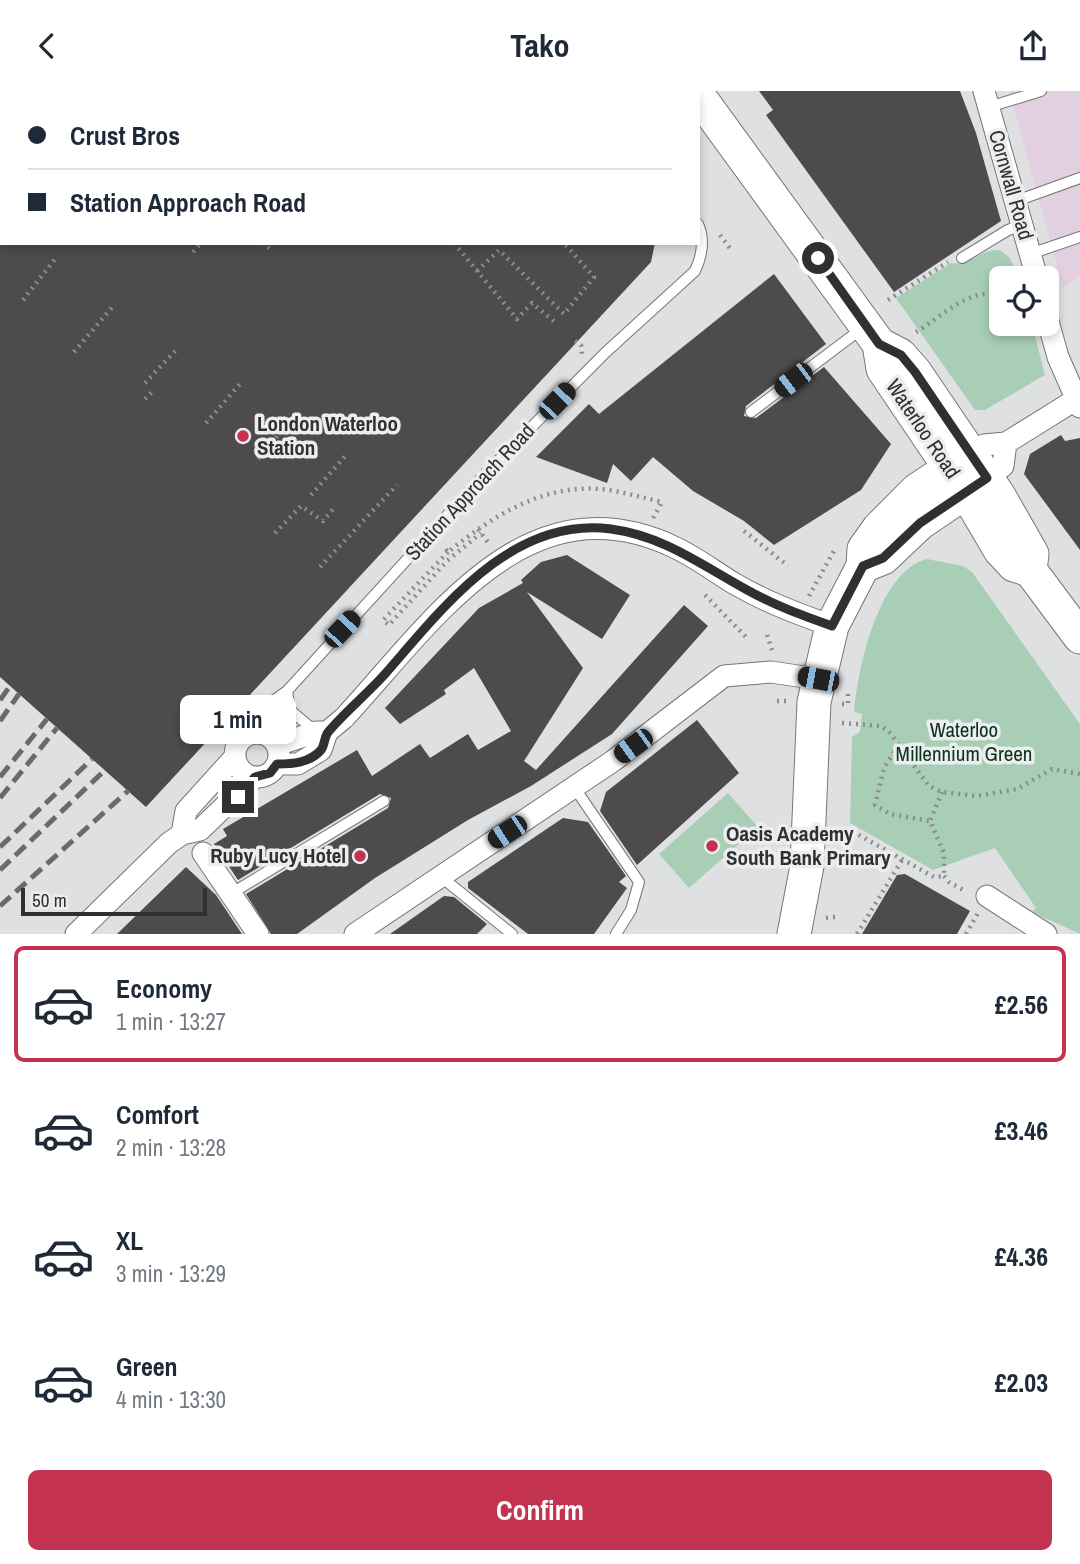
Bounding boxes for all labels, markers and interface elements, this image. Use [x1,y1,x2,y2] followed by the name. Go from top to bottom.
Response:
[510,24,570,67] text: Tako
[28,27,66,65] icon: back
[1014,27,1052,65] icon: share
[70,118,180,153] text: Crust Bros
[982,127,1041,243] street label: Cornwall Road
[70,185,306,220] text: Station Approach Road
[802,242,834,274] route start
[989,266,1059,336] map controls
[989,266,1059,336] button: locate
[770,359,817,401] car
[879,373,967,484] street label: Waterloo Road
[535,379,580,423] car
[257,409,398,462] place label: London Waterloo Station
[398,417,541,567] street label: Station Approach Road
[235,428,251,444] marker: London Waterloo Station
[320,606,365,652] car
[796,665,841,693] car
[180,695,296,745] callout: 1 min
[213,704,263,735] text: 1 min
[896,715,1032,768] park label: Waterloo Millennium Green
[610,725,657,767] car
[222,781,254,813] route end
[484,812,531,852] car
[726,819,891,872] place label: Oasis Academy South Bank Primary
[704,838,720,854] marker: Oasis Academy South Bank Primary
[210,841,346,870] place label: Ruby Lucy Hotel
[352,848,368,864] marker: Ruby Lucy Hotel
[21,885,206,917] scale bar
[32,887,67,913] text: 50 m
[116,971,212,1006] text: Economy
[32,973,95,1036] icon: car
[995,987,1048,1022] text: £2.56
[116,1006,226,1037] text: 1 min · 13:27
[116,1097,199,1132] text: Comfort
[32,1099,95,1162] icon: car
[995,1113,1048,1148] text: £3.46
[116,1132,226,1163] text: 2 min · 13:28
[116,1223,143,1258] text: XL
[32,1225,95,1288] icon: car
[995,1239,1048,1274] text: £4.36
[116,1258,226,1289] text: 3 min · 13:29
[116,1349,178,1384] text: Green
[32,1351,95,1414] icon: car
[995,1365,1048,1400] text: £2.03
[116,1384,226,1415] text: 4 min · 13:30
[28,1470,1052,1550] button: Confirm

